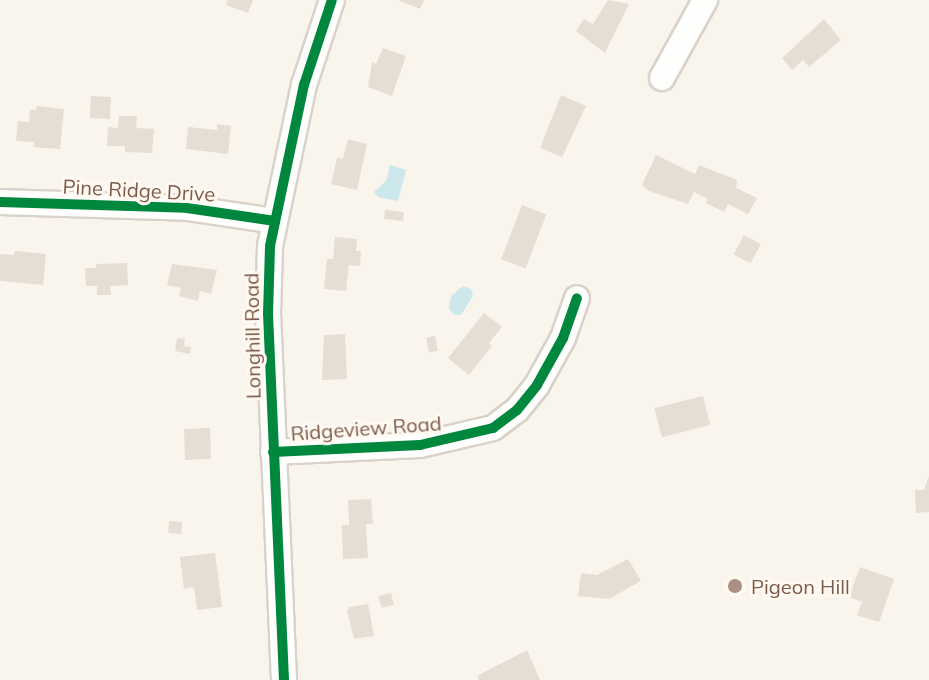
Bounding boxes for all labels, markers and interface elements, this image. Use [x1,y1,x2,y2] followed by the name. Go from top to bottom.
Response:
[62,174,216,206] street label: Pine Ridge Drive
[239,273,265,399] street label: Longhill Road
[290,411,442,445] street label: Ridgeview Road
[751,574,850,598] place label: Pigeon Hill
[726,577,744,595] marker: Pigeon Hill

